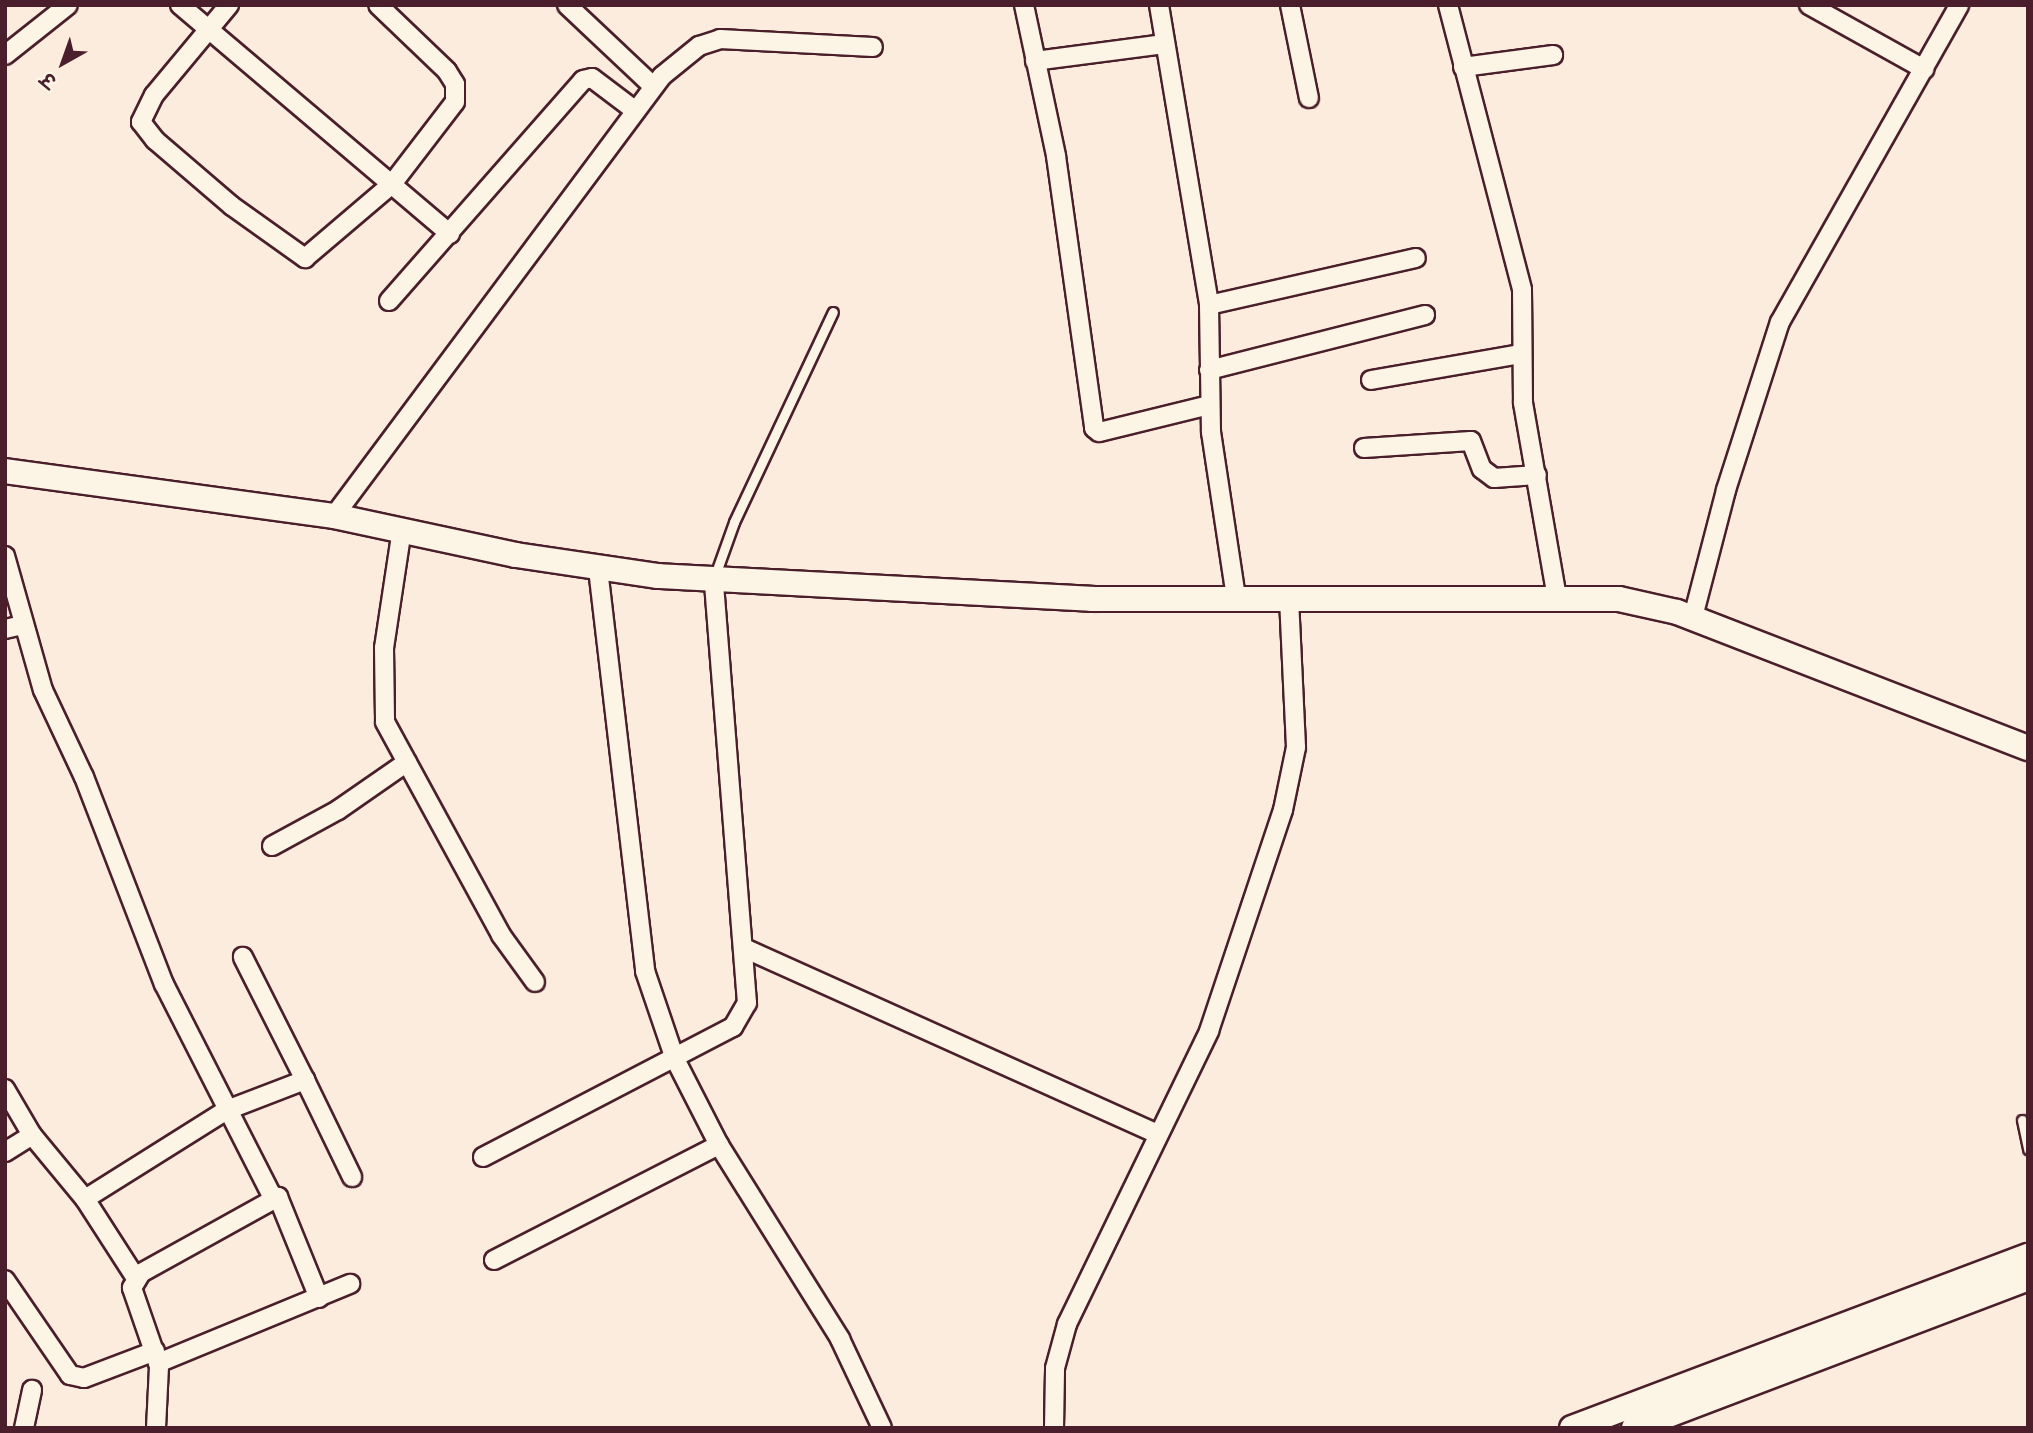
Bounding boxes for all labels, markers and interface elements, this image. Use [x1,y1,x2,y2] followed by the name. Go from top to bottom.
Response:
[28,28,98,98] north arrow
[37,67,61,92] text: उ

